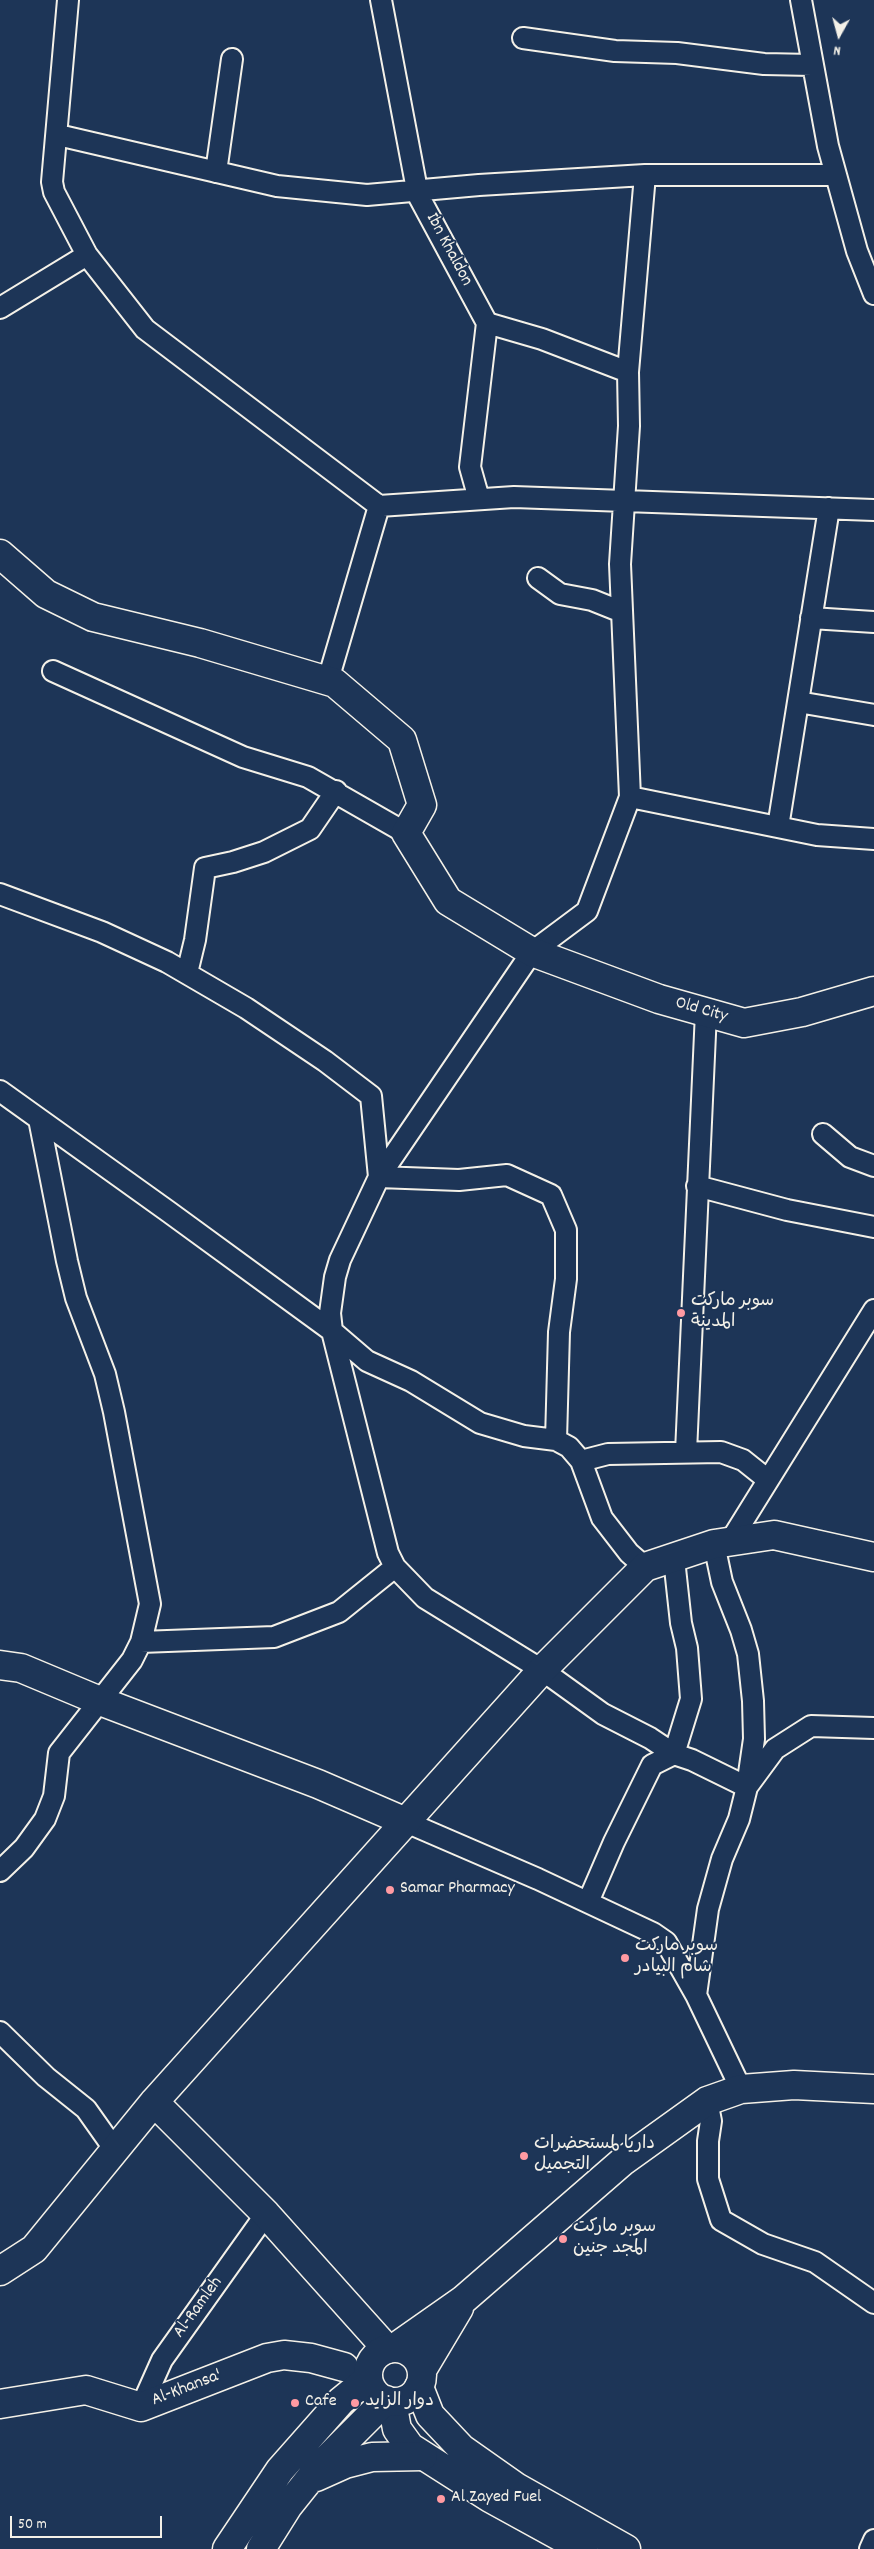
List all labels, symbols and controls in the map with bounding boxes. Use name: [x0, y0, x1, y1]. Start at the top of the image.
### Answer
north arrow: [814, 10, 864, 60]
text: N: [833, 40, 842, 60]
street label: Ibn Khaldon: [420, 210, 476, 290]
street label: Old City: [672, 993, 730, 1029]
place label: سوبر ماركت المدينة: [691, 1292, 774, 1335]
marker: سوبر ماركت المدينة: [675, 1307, 687, 1319]
place label: Samar Pharmacy: [400, 1879, 515, 1901]
marker: Samar Pharmacy: [384, 1884, 396, 1896]
place label: سوبر ماركت شام البيادر: [635, 1937, 718, 1980]
marker: سوبر ماركت شام البيادر: [619, 1952, 631, 1964]
place label: داريا لمستحضرات التجميل: [534, 2135, 655, 2178]
marker: داريا لمستحضرات التجميل: [518, 2150, 530, 2162]
place label: سوبر ماركت المجد جنين: [573, 2218, 656, 2260]
marker: سوبر ماركت المجد جنين: [557, 2233, 569, 2245]
street label: Al-Ramleh: [170, 2273, 228, 2343]
street label: Al-Khansa': [149, 2366, 225, 2412]
place label: Cafe: [305, 2392, 337, 2414]
place label: دوار الزايد: [365, 2392, 434, 2414]
marker: Cafe: [289, 2397, 301, 2409]
marker: دوار الزايد: [349, 2397, 361, 2409]
place label: Al Zayed Fuel: [451, 2488, 541, 2510]
marker: Al Zayed Fuel: [435, 2493, 447, 2505]
scale bar: [12, 2506, 165, 2538]
text: 50 m: [18, 2514, 47, 2536]

